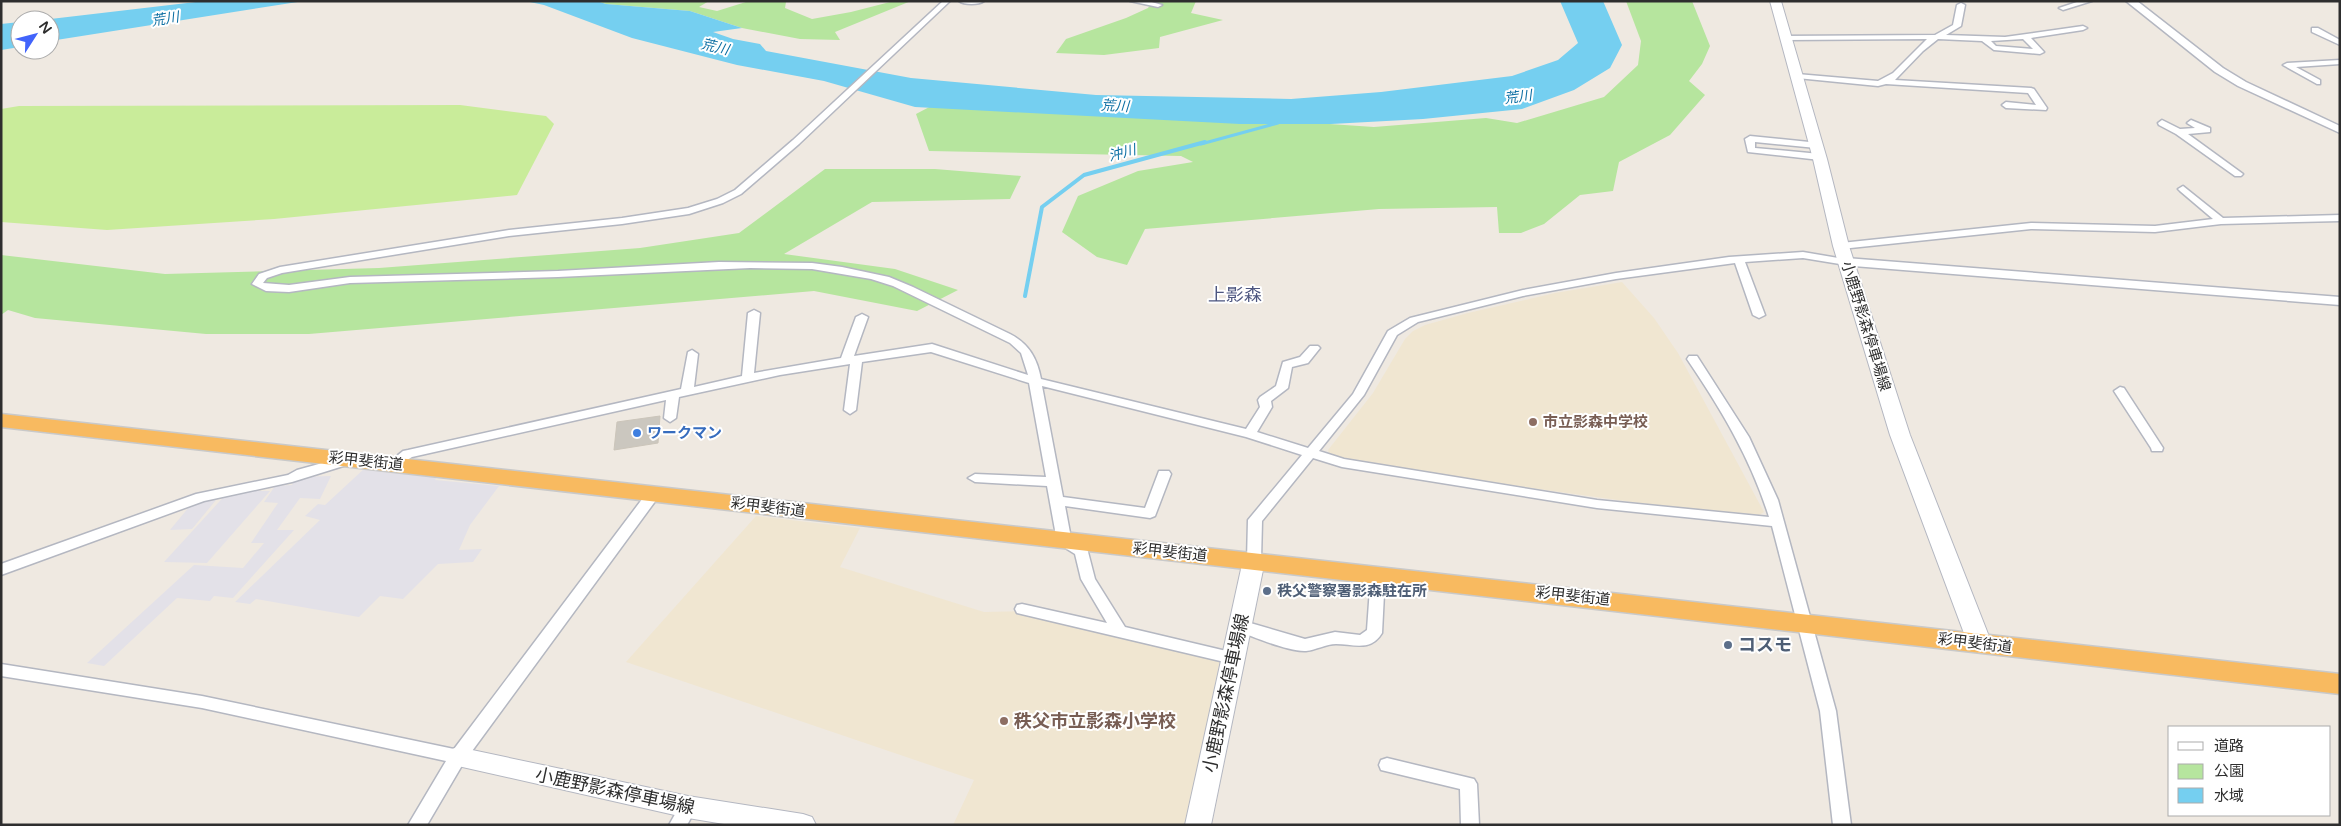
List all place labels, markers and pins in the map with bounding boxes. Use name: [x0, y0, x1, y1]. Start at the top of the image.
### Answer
place label: 市立影森中学校: [1543, 413, 1648, 431]
marker: 市立影森中学校: [1527, 416, 1539, 428]
place label: ワークマン: [647, 424, 722, 442]
marker: ワークマン: [631, 427, 643, 439]
place label: 秩父警察署影森駐在所: [1277, 582, 1427, 600]
marker: 秩父警察署影森駐在所: [1261, 585, 1273, 597]
place label: コスモ: [1738, 634, 1792, 656]
marker: コスモ: [1722, 639, 1734, 651]
place label: 秩父市立影森小学校: [1014, 710, 1176, 732]
marker: 秩父市立影森小学校: [998, 715, 1010, 727]

